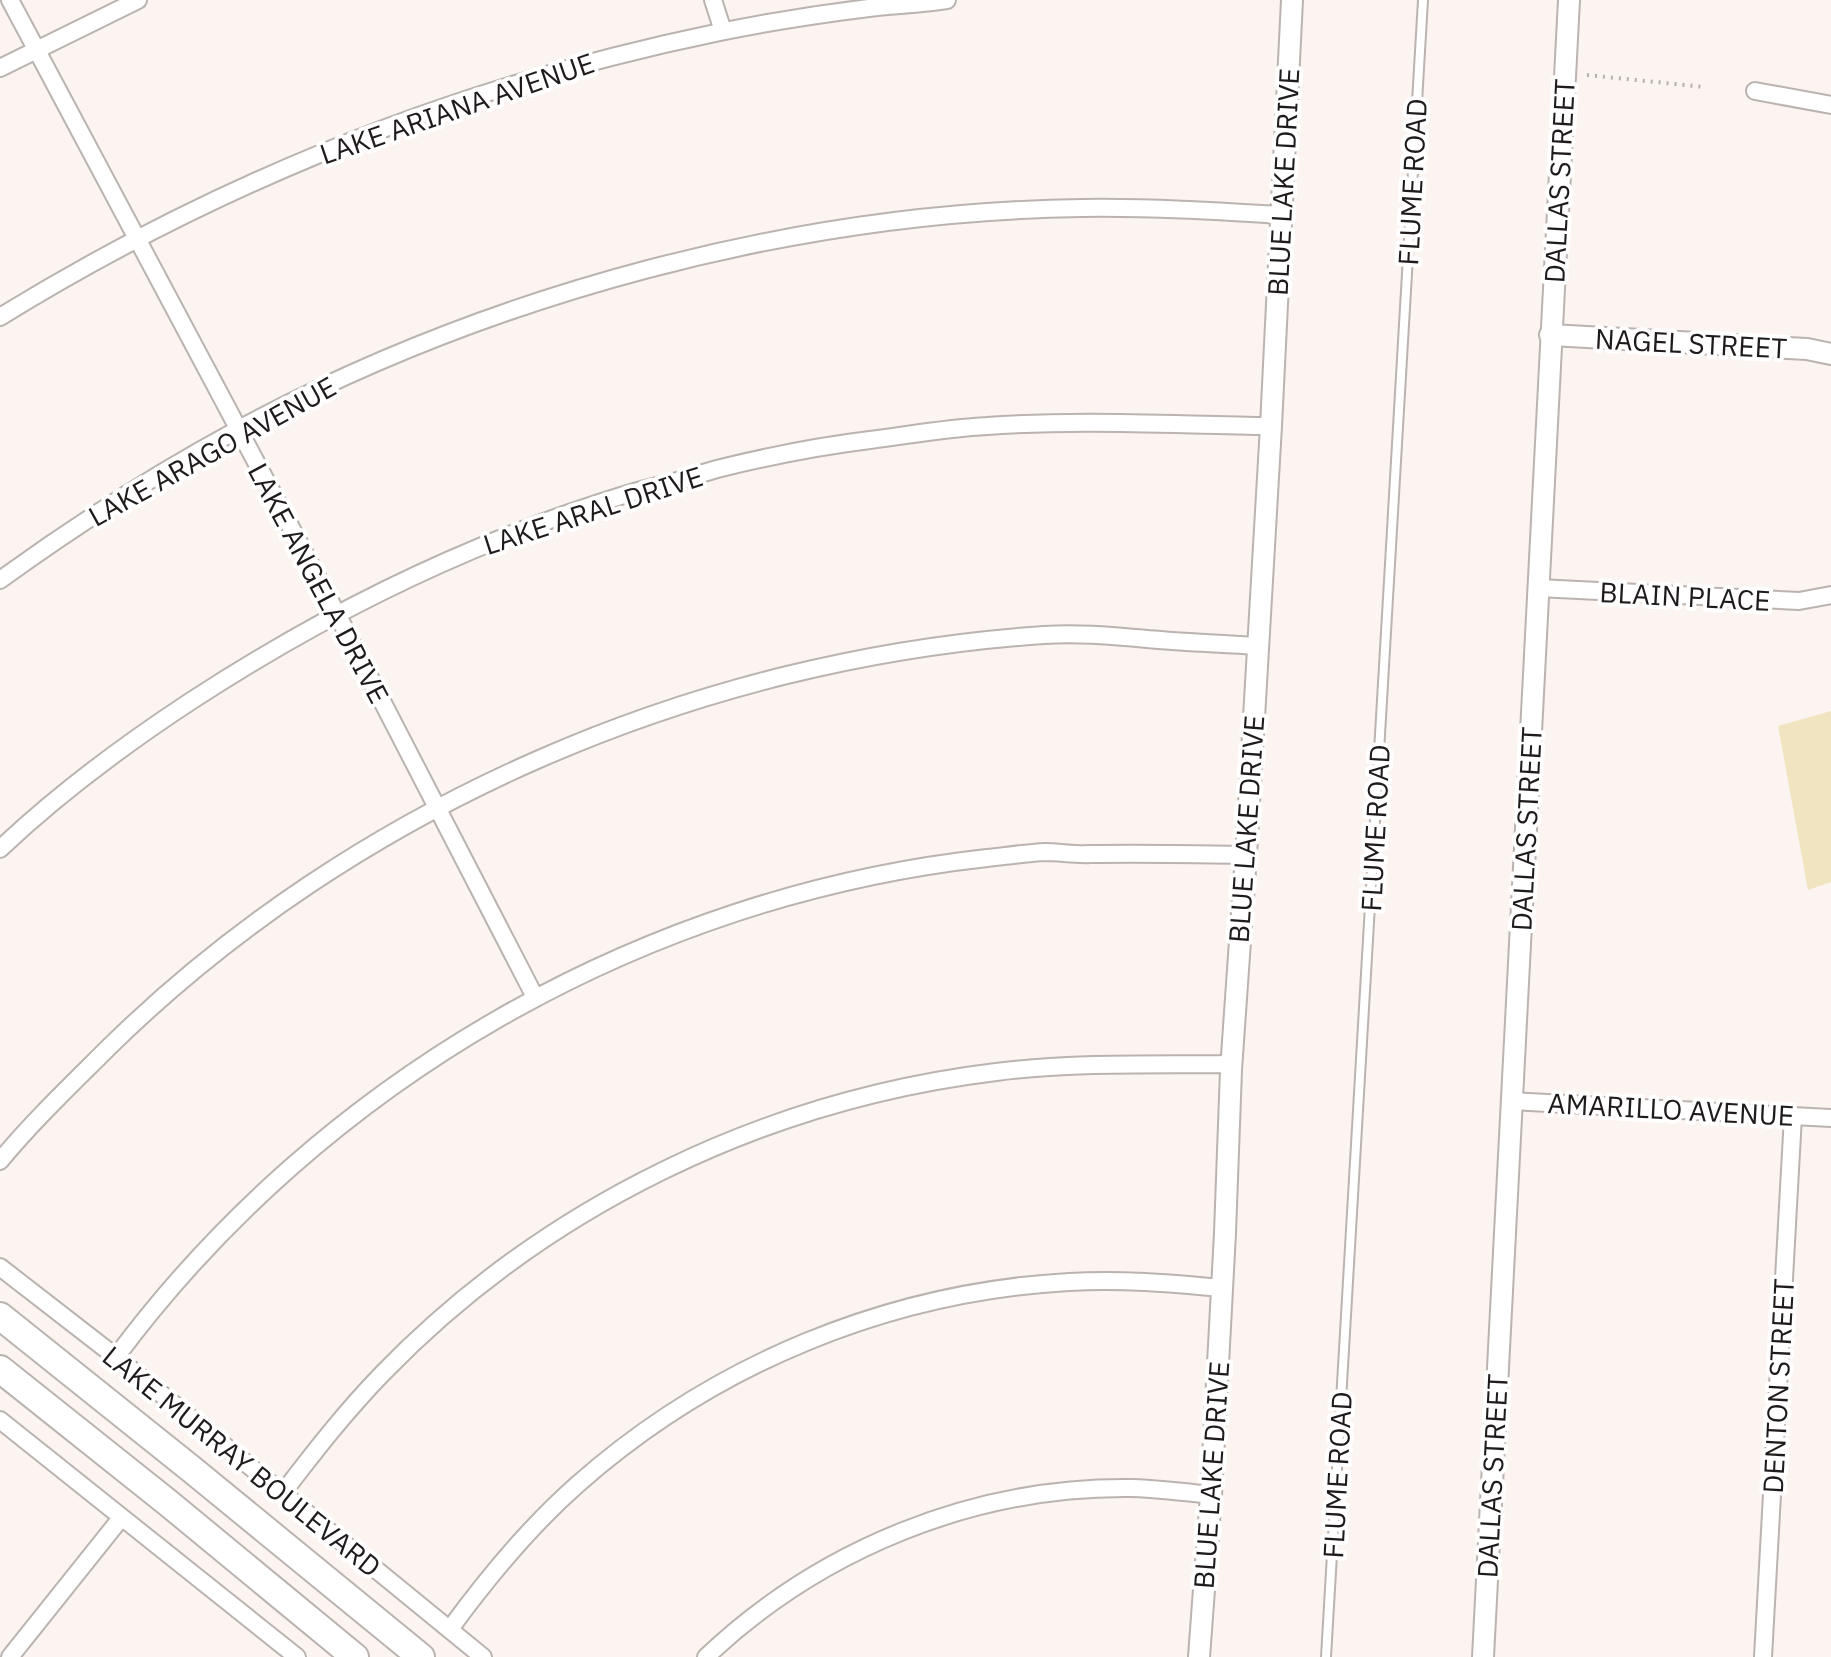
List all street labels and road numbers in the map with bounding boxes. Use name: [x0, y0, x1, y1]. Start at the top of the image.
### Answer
street label: LAKE ARIANA AVENUE: [315, 44, 599, 172]
street label: BLUE LAKE DRIVE: [1259, 67, 1307, 297]
street label: DALLAS STREET: [1535, 78, 1583, 284]
street label: FLUME ROAD: [1389, 97, 1435, 267]
street label: NAGEL STREET: [1594, 319, 1788, 367]
street label: LAKE ARAGO AVENUE: [82, 367, 342, 535]
street label: LAKE ANGELA DRIVE: [240, 456, 398, 710]
street label: LAKE ARAL DRIVE: [478, 457, 708, 563]
street label: BLAIN PLACE: [1599, 573, 1771, 619]
street label: BLUE LAKE DRIVE: [1220, 714, 1272, 944]
street label: DALLAS STREET: [1502, 726, 1550, 932]
street label: FLUME ROAD: [1352, 743, 1398, 913]
street label: AMARILLO AVENUE: [1547, 1084, 1795, 1134]
street label: DENTON STREET: [1754, 1278, 1802, 1494]
street label: LAKE MURRAY BOULEVARD: [95, 1337, 389, 1585]
street label: BLUE LAKE DRIVE: [1185, 1360, 1237, 1590]
street label: DALLAS STREET: [1468, 1373, 1516, 1579]
street label: FLUME ROAD: [1314, 1390, 1360, 1560]

